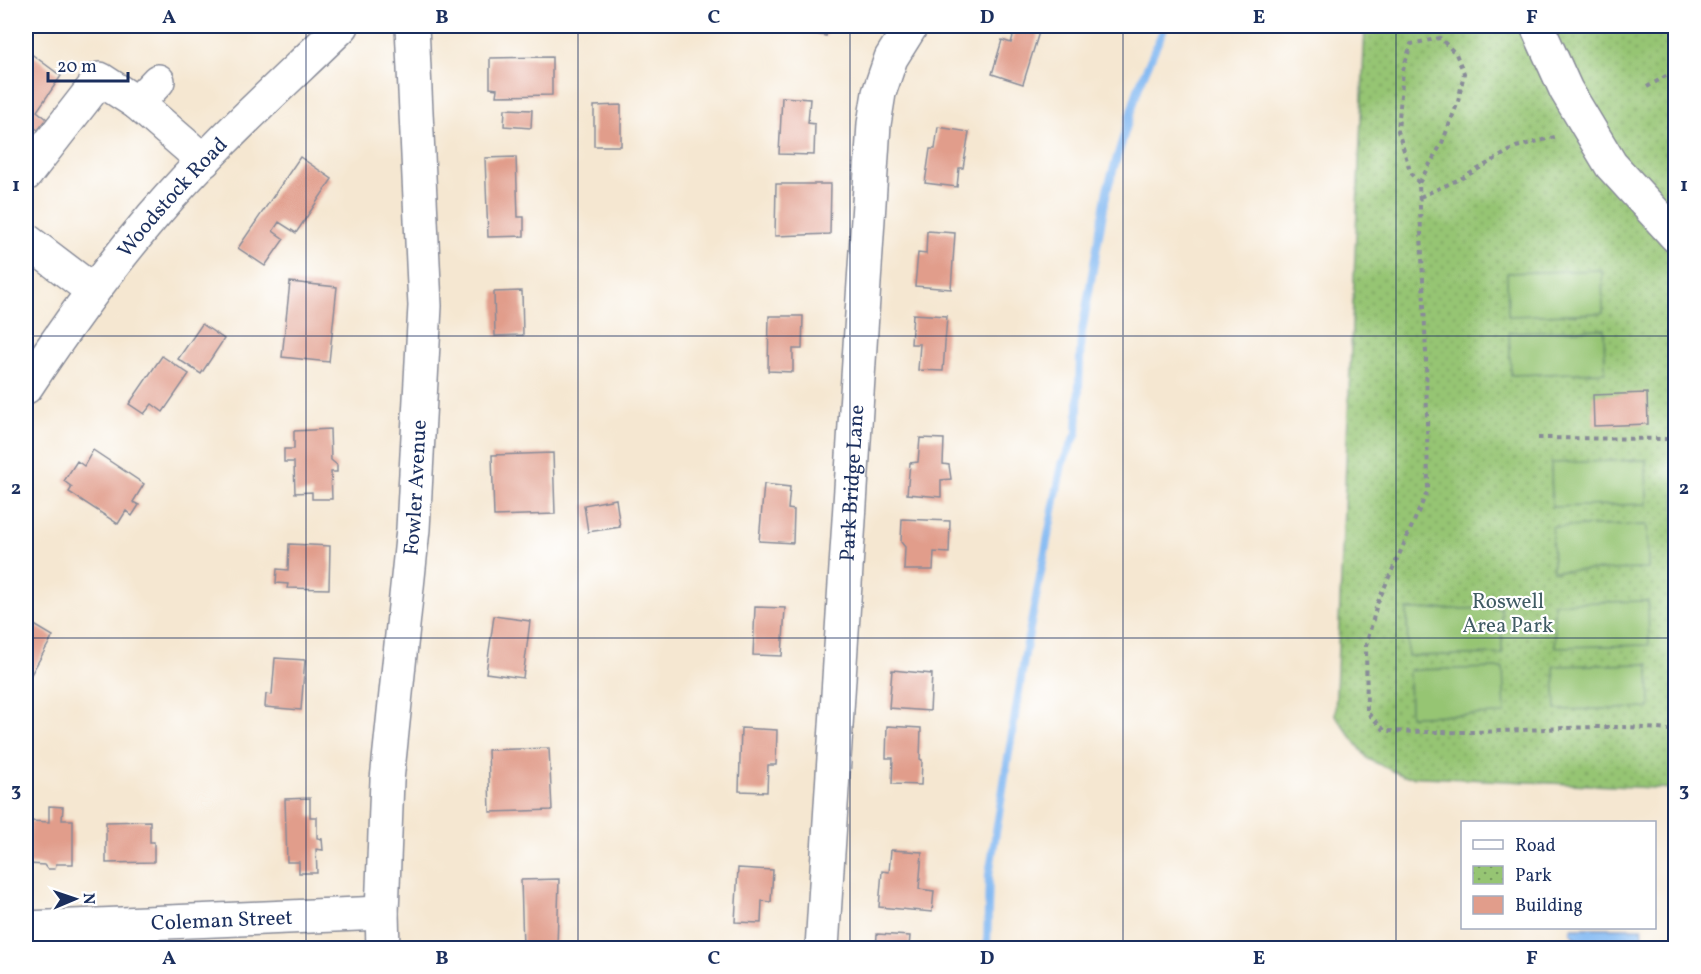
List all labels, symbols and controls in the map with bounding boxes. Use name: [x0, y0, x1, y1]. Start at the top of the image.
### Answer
text: A: [162, 4, 176, 32]
text: B: [435, 4, 449, 32]
text: C: [708, 4, 721, 32]
text: D: [980, 4, 994, 32]
text: E: [1253, 4, 1265, 32]
text: F: [1526, 4, 1538, 32]
scale bar: [48, 45, 128, 83]
text: 20 m: [57, 55, 97, 80]
street label: Woodstock Road: [111, 131, 235, 264]
text: 1: [12, 172, 20, 200]
text: 1: [1680, 172, 1688, 200]
street label: Park Bridge Lane: [833, 404, 872, 562]
street label: Fowler Avenue: [397, 419, 435, 557]
text: 2: [11, 475, 21, 503]
text: 2: [1679, 475, 1689, 503]
park label: Roswell Area Park: [1462, 588, 1554, 641]
text: 3: [11, 777, 21, 805]
text: 3: [1679, 777, 1689, 805]
legend: [1461, 821, 1656, 929]
text: Road: [1515, 834, 1556, 859]
text: Park: [1515, 864, 1552, 889]
north arrow: [45, 869, 105, 929]
text: N: [77, 892, 99, 905]
text: Building: [1515, 894, 1583, 919]
street label: Coleman Street: [150, 904, 293, 939]
text: A: [162, 945, 176, 973]
text: B: [435, 945, 449, 973]
text: C: [708, 945, 721, 973]
text: D: [980, 945, 994, 973]
text: E: [1253, 945, 1265, 973]
text: F: [1526, 945, 1538, 973]

